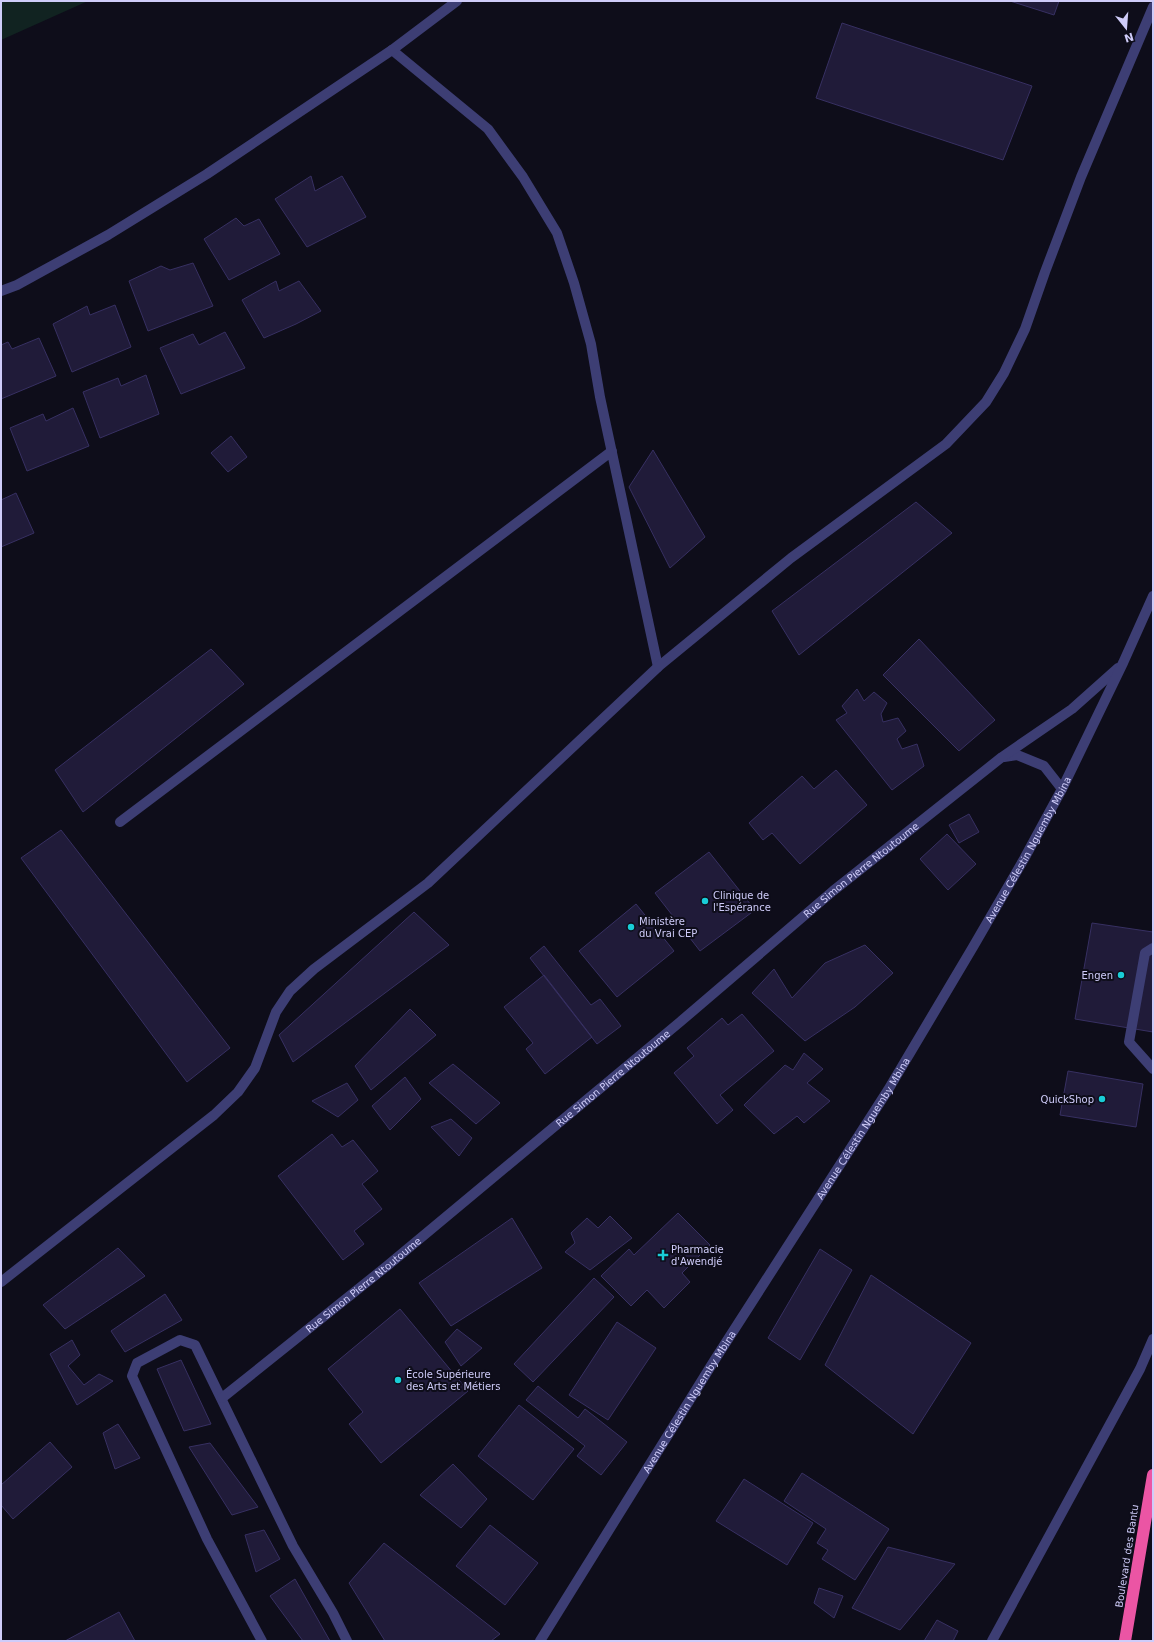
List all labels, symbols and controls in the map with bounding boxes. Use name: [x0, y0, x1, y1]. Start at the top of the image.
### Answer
north arrow: [1106, 8, 1146, 48]
text: N: [1122, 30, 1135, 45]
street label: Avenue Célestin Nguemby Mbina: [983, 775, 1073, 925]
street label: Rue Simon Pierre Ntoutoume: [801, 820, 921, 920]
place label: Clinique de l'Espérance: [713, 890, 771, 913]
marker: Clinique de l'Espérance: [700, 896, 710, 906]
place label: Ministère du Vrai CEP: [639, 916, 697, 939]
marker: Ministère du Vrai CEP: [626, 922, 636, 932]
place label: Engen: [1082, 970, 1113, 981]
marker: Engen: [1116, 970, 1126, 980]
street label: Rue Simon Pierre Ntoutoume: [554, 1027, 672, 1129]
street label: Avenue Célestin Nguemby Mbina: [814, 1055, 912, 1201]
place label: QuickShop: [1041, 1094, 1094, 1105]
marker: QuickShop: [1097, 1094, 1107, 1104]
street label: Rue Simon Pierre Ntoutoume: [303, 1235, 423, 1334]
place label: Pharmacie d'Awendjé: [671, 1244, 724, 1267]
marker: Pharmacie d'Awendjé: [658, 1250, 668, 1260]
street label: Avenue Célestin Nguemby Mbina: [640, 1328, 738, 1475]
place label: École Supérieure des Arts et Métiers: [406, 1368, 500, 1392]
marker: École Supérieure des Arts et Métiers: [393, 1375, 403, 1385]
street label: Boulevard des Bantu: [1113, 1504, 1141, 1608]

